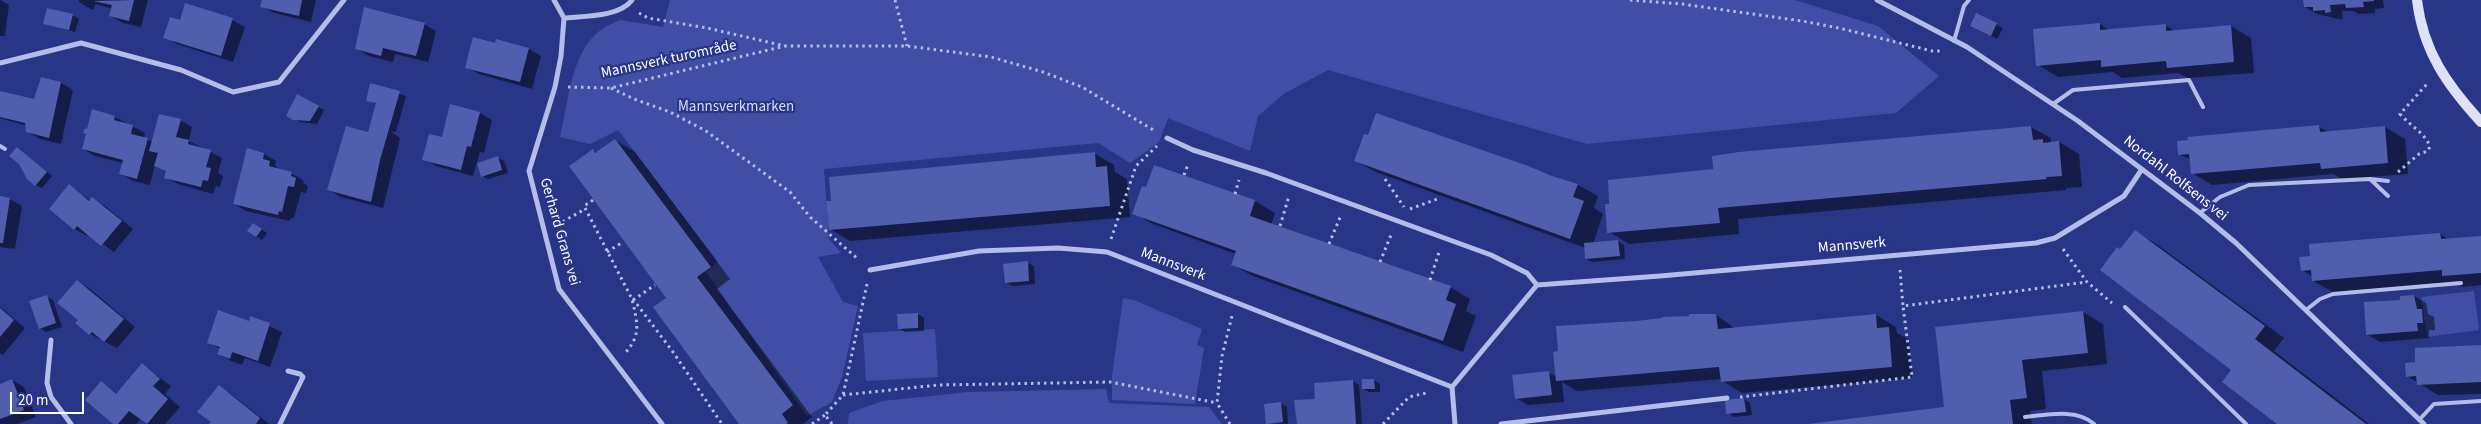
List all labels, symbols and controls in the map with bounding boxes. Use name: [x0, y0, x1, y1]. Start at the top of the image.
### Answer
street label: Mannsverk turområde: [600, 37, 738, 83]
park label: Mannsverkmarken: [678, 99, 794, 117]
street label: Nordahl Rolfsens vei: [2119, 133, 2231, 225]
street label: Gerhard Grans vei: [535, 176, 583, 288]
street label: Mannsverk: [1817, 234, 1887, 258]
street label: Mannsverk: [1138, 244, 1208, 286]
scale bar: [12, 382, 86, 414]
text: 20 m: [18, 390, 48, 411]

